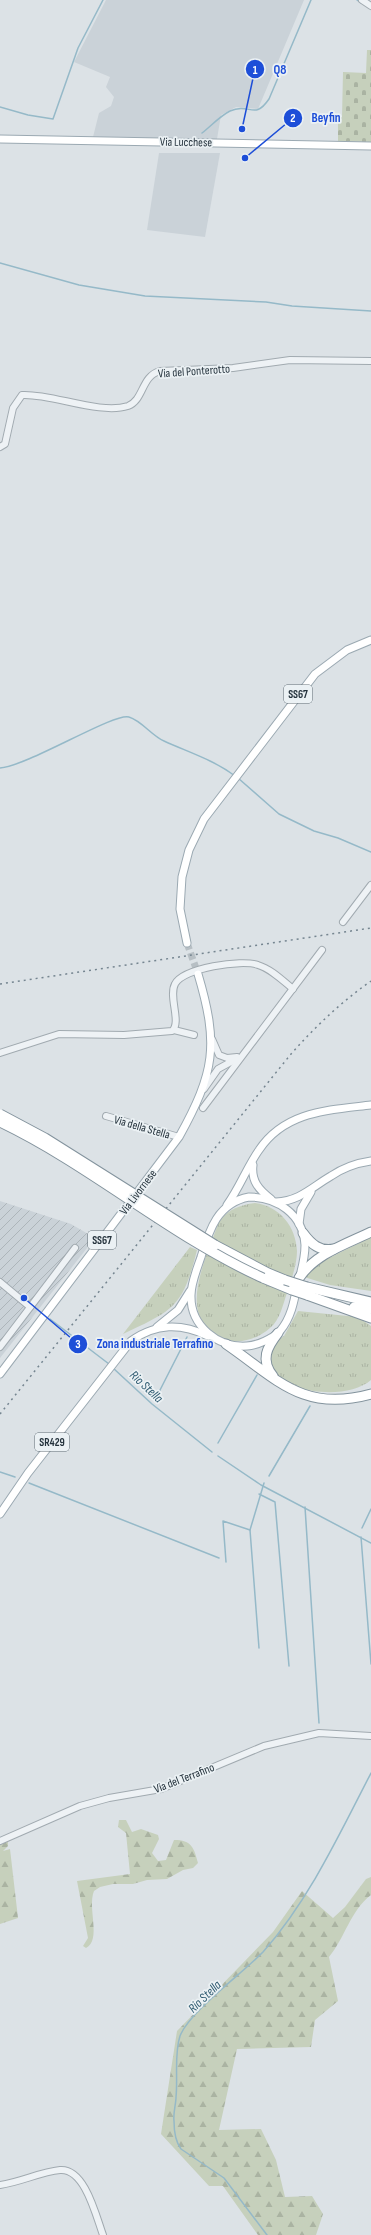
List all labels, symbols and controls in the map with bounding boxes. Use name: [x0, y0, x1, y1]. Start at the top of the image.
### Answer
callout: Q8: [245, 57, 294, 82]
text: Q8: [274, 62, 286, 78]
text: 1: [253, 63, 258, 78]
callout: Beyfin: [283, 105, 349, 130]
text: Beyfin: [311, 110, 341, 126]
text: 2: [290, 111, 296, 126]
street label: Via Lucchese: [160, 135, 212, 150]
street label: Via del Ponterotto: [157, 361, 231, 381]
road number: SS67: [284, 685, 312, 703]
street label: Via della Stella: [112, 1112, 172, 1143]
street label: Via Livornese: [116, 1167, 160, 1218]
road number: SS67: [88, 1231, 116, 1249]
callout: Zona industriale Terrafino: [68, 1331, 221, 1356]
text: Zona industriale Terrafino: [97, 1336, 214, 1352]
text: 3: [75, 1337, 81, 1352]
water label: Rio Stella: [126, 1367, 167, 1407]
road number: SR429: [35, 1433, 69, 1451]
street label: Via del Terrafino: [152, 1760, 217, 1797]
water label: Rio Stella: [185, 1977, 225, 2016]

